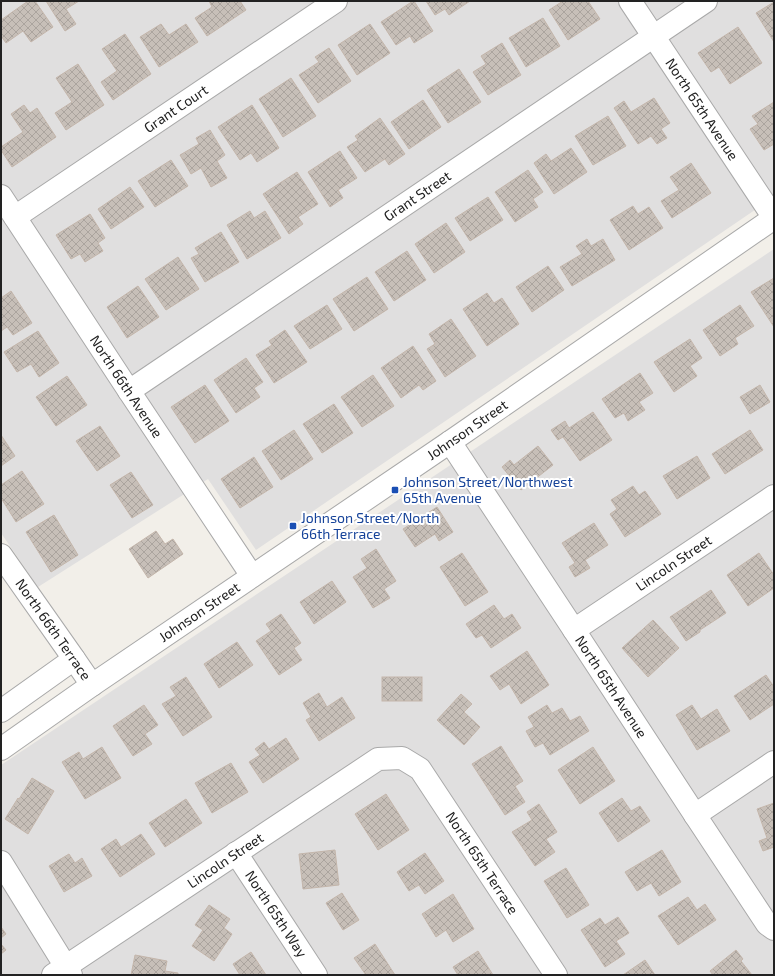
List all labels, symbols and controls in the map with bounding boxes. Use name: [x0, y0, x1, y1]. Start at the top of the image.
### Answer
street label: North 65th Avenue: [662, 55, 742, 163]
street label: Grant Court: [140, 81, 211, 136]
street label: Grant Street: [380, 167, 454, 225]
street label: North 66th Avenue: [87, 332, 167, 441]
street label: Johnson Street: [423, 396, 511, 463]
place label: Johnson Street/Northwest 65th Avenue: [403, 473, 573, 506]
marker: Johnson Street/Northwest 65th Avenue: [390, 485, 400, 495]
place label: Johnson Street/North 66th Terrace: [301, 509, 439, 542]
marker: Johnson Street/North 66th Terrace: [288, 521, 298, 531]
street label: Lincoln Street: [632, 531, 715, 594]
street label: North 66th Terrace: [12, 575, 95, 683]
street label: Johnson Street: [155, 578, 243, 645]
street label: North 65th Avenue: [572, 632, 651, 741]
street label: North 65th Terrace: [443, 808, 522, 917]
street label: Lincoln Street: [184, 829, 266, 891]
street label: North 65th Way: [242, 867, 311, 961]

